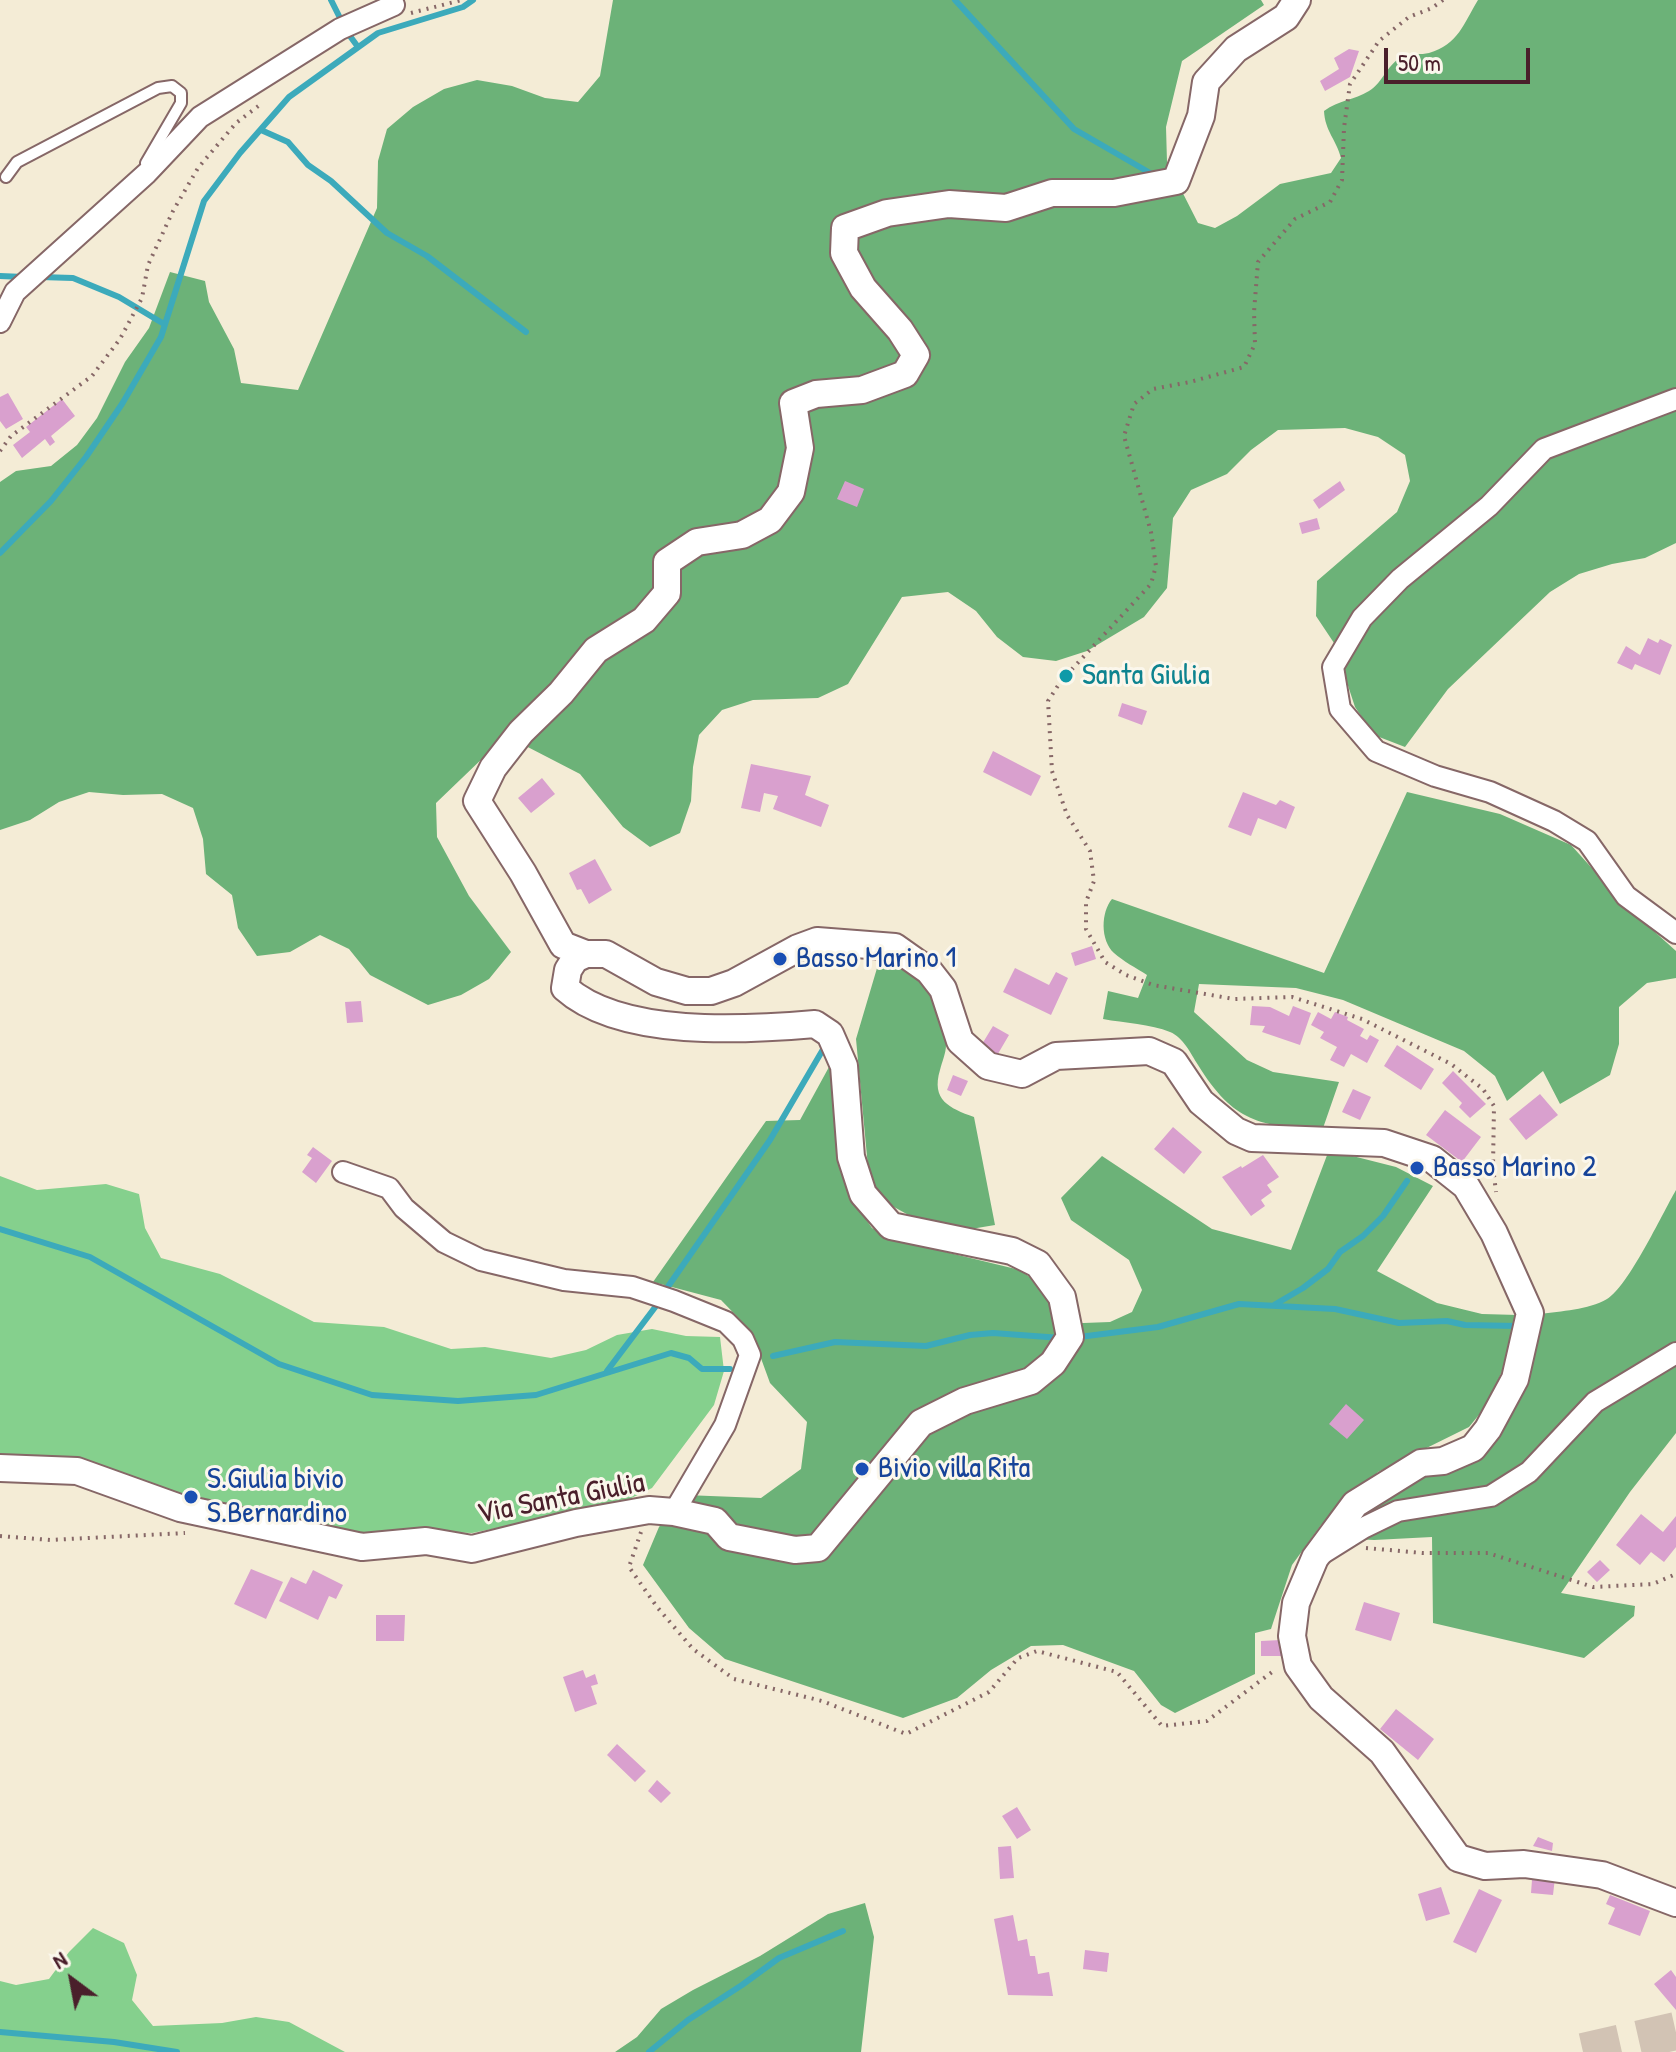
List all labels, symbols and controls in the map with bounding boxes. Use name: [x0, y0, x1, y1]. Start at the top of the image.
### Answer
scale bar: [1388, 32, 1534, 82]
text: 50 m: [1398, 46, 1441, 78]
place label: Santa Giulia: [1082, 658, 1210, 694]
marker: Santa Giulia: [1057, 667, 1075, 685]
place label: Basso Marino 1: [796, 941, 956, 977]
marker: Basso Marino 1: [771, 950, 789, 968]
place label: Basso Marino 2: [1433, 1150, 1597, 1186]
marker: Basso Marino 2: [1408, 1159, 1426, 1177]
place label: Bivio villa Rita: [878, 1451, 1030, 1487]
marker: Bivio villa Rita: [853, 1460, 871, 1478]
place label: S.Giulia bivio S.Bernardino: [207, 1462, 347, 1532]
street label: Via Santa Giulia: [474, 1465, 648, 1533]
marker: S.Giulia bivio S.Bernardino: [182, 1488, 200, 1506]
north arrow: [32, 1940, 112, 2020]
text: N: [46, 1944, 72, 1975]

